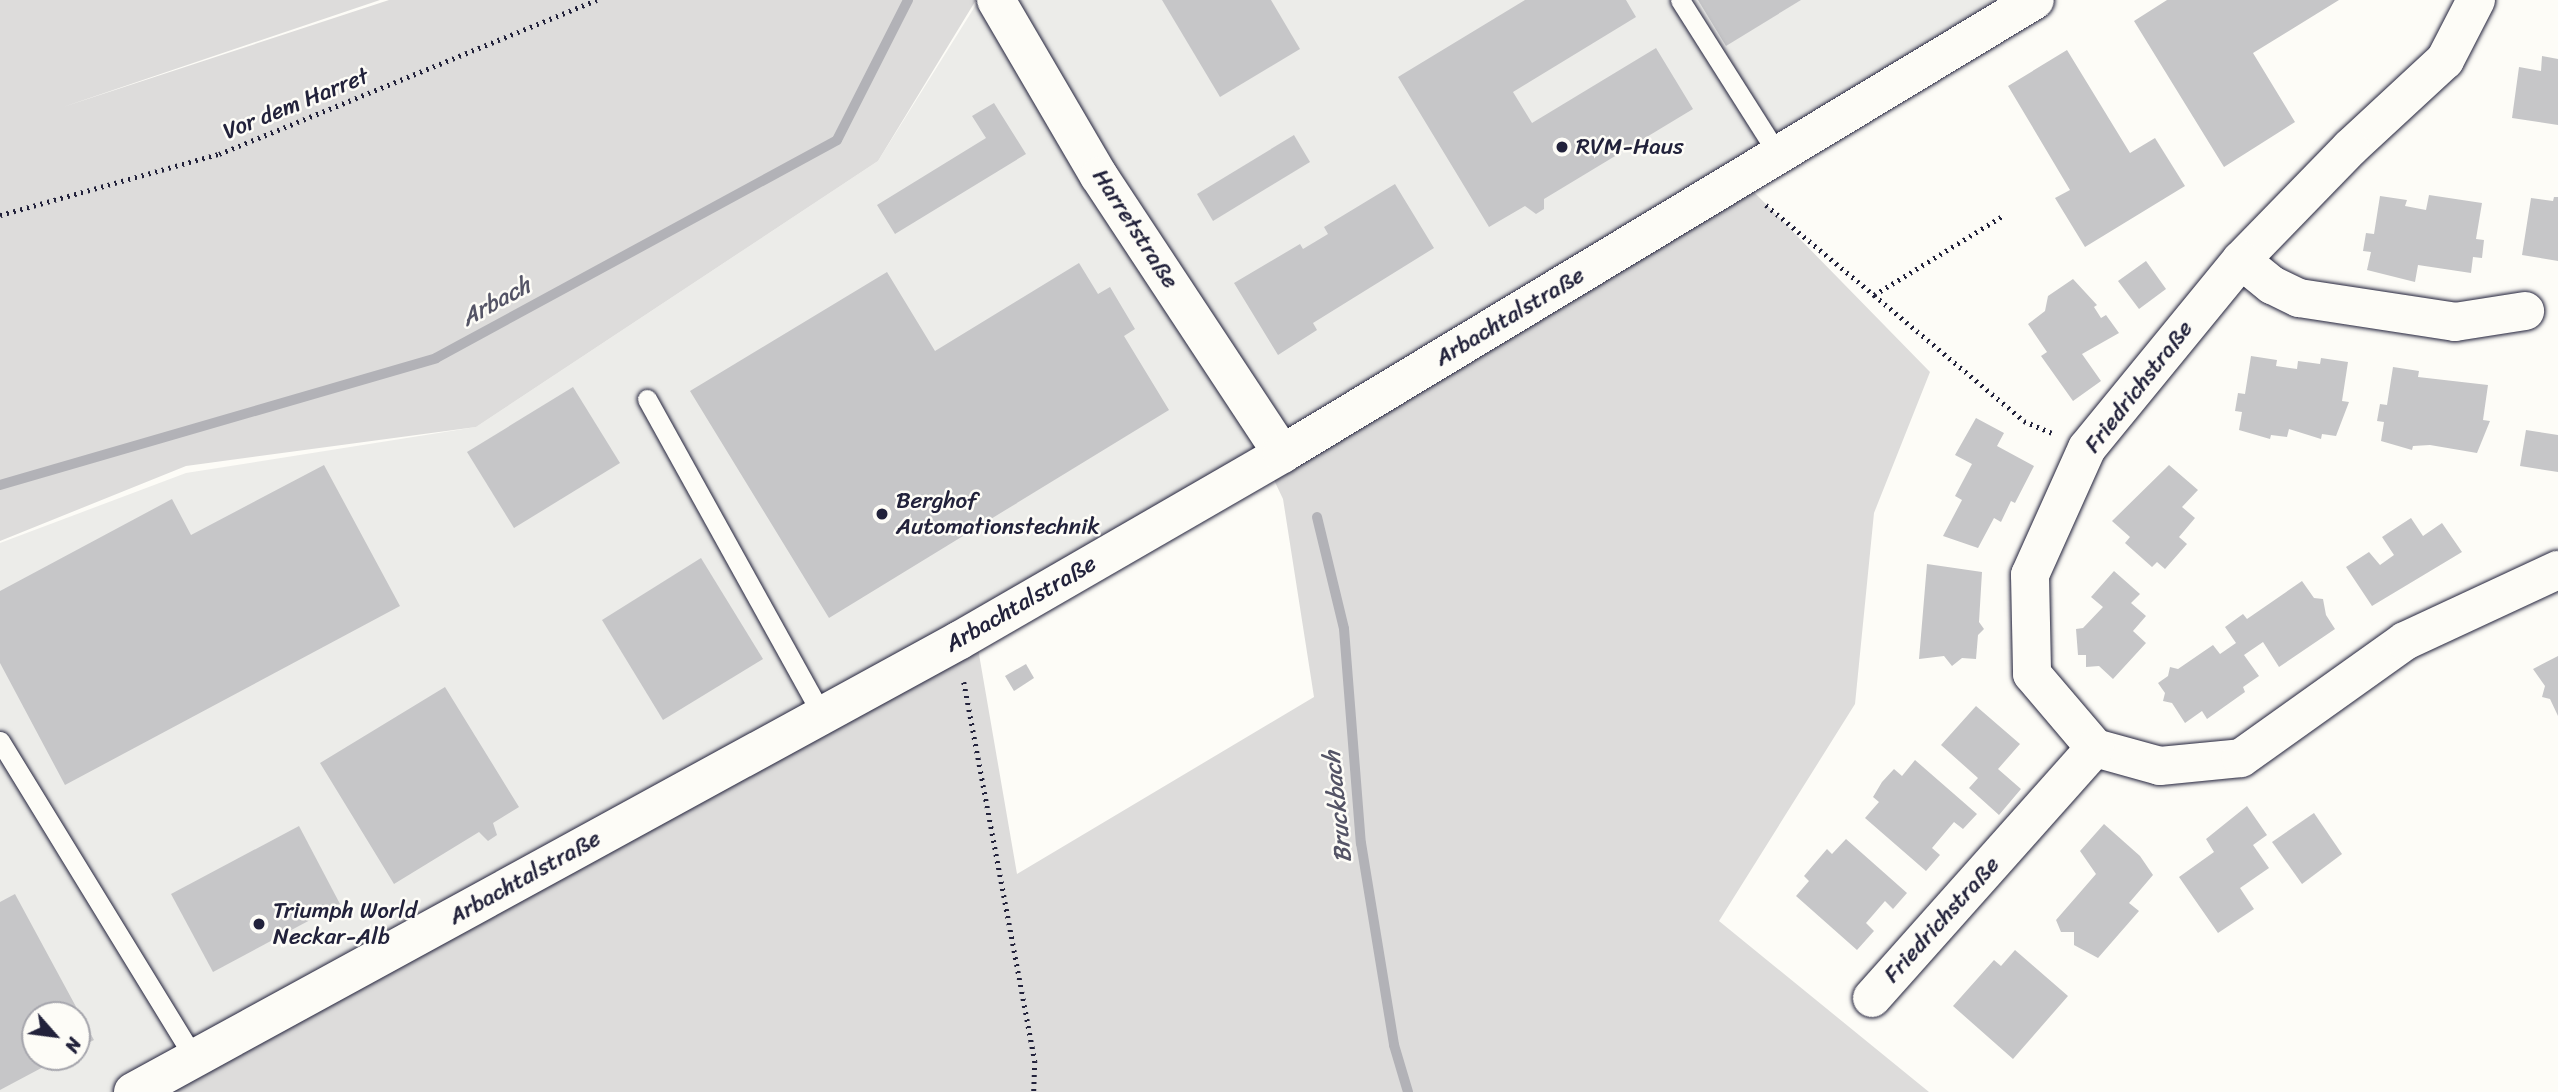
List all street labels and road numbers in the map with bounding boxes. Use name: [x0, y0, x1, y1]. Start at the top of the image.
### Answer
street label: Vor dem Harret: [219, 62, 373, 146]
street label: Harretstraße: [1086, 164, 1184, 294]
street label: Arbachtalstraße: [1430, 262, 1590, 372]
street label: Friedrichstraße: [2079, 316, 2199, 458]
street label: Arbachtalstraße: [941, 550, 1101, 658]
street label: Arbachtalstraße: [444, 825, 606, 931]
street label: Friedrichstraße: [1878, 851, 2006, 989]

